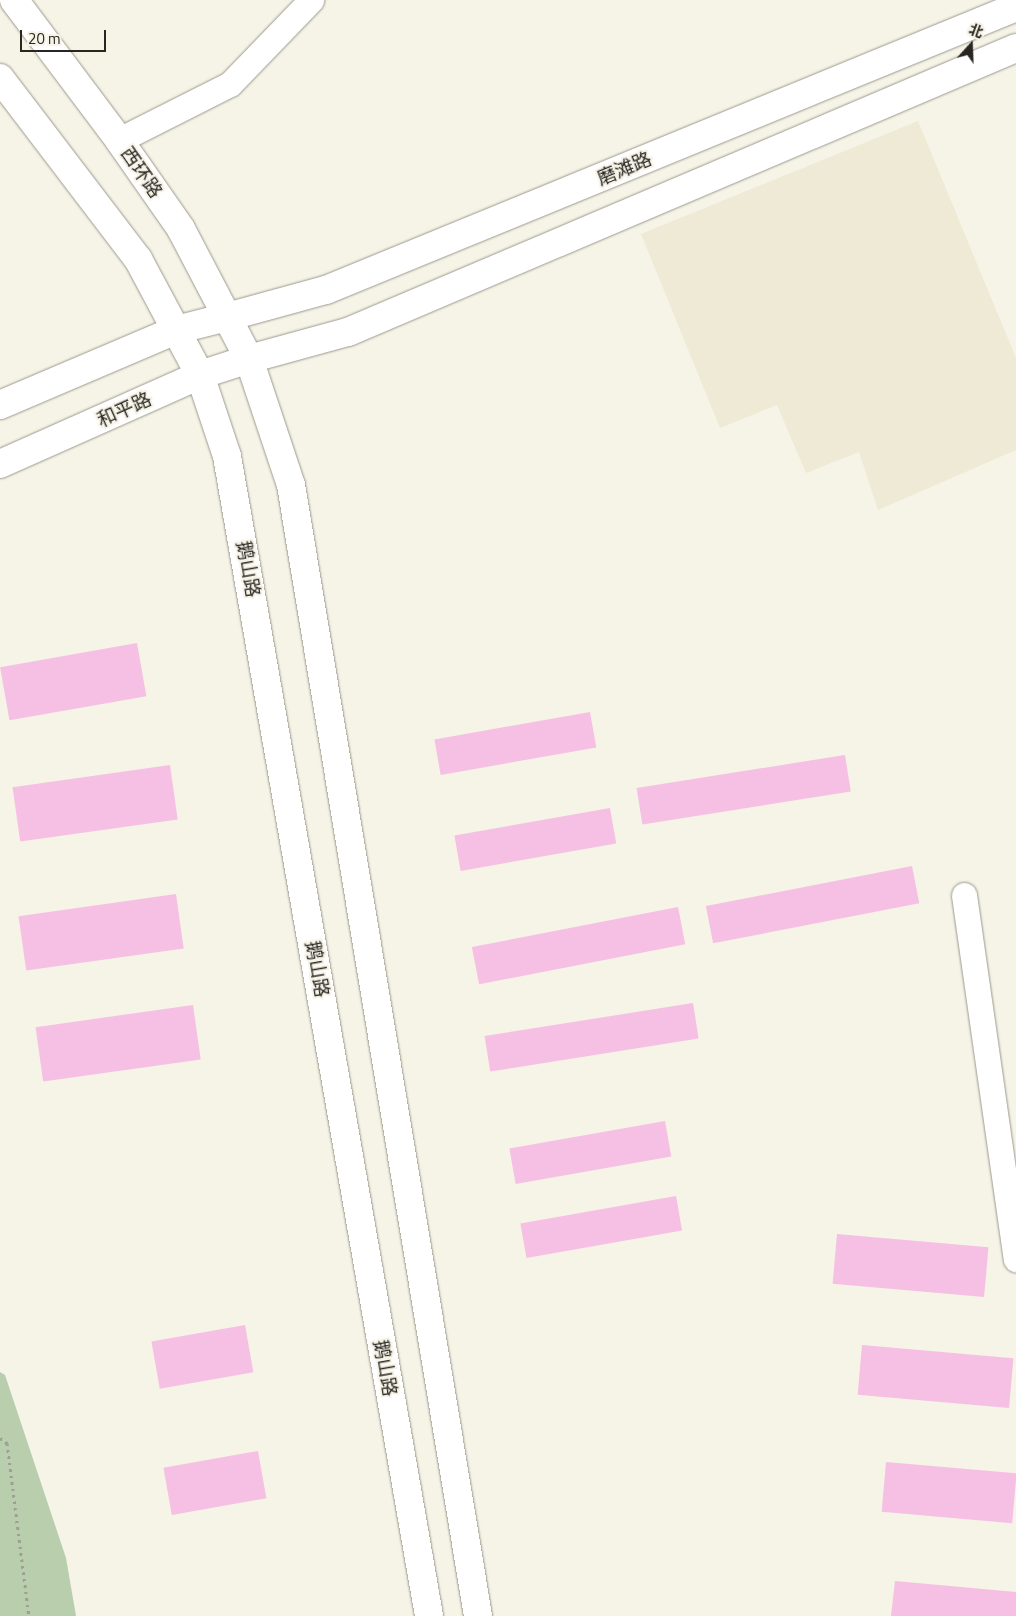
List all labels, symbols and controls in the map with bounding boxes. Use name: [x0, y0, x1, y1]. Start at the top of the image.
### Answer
text: 北: [966, 18, 986, 43]
scale bar: [22, 20, 109, 52]
north arrow: [946, 20, 996, 70]
text: 20 m: [28, 27, 61, 50]
street label: 西环路: [116, 142, 168, 202]
street label: 磨滩路: [593, 147, 655, 189]
street label: 和平路: [93, 387, 155, 431]
street label: 鹅山路: [233, 539, 265, 599]
street label: 鹅山路: [302, 939, 334, 999]
street label: 鹅山路: [370, 1338, 402, 1398]

